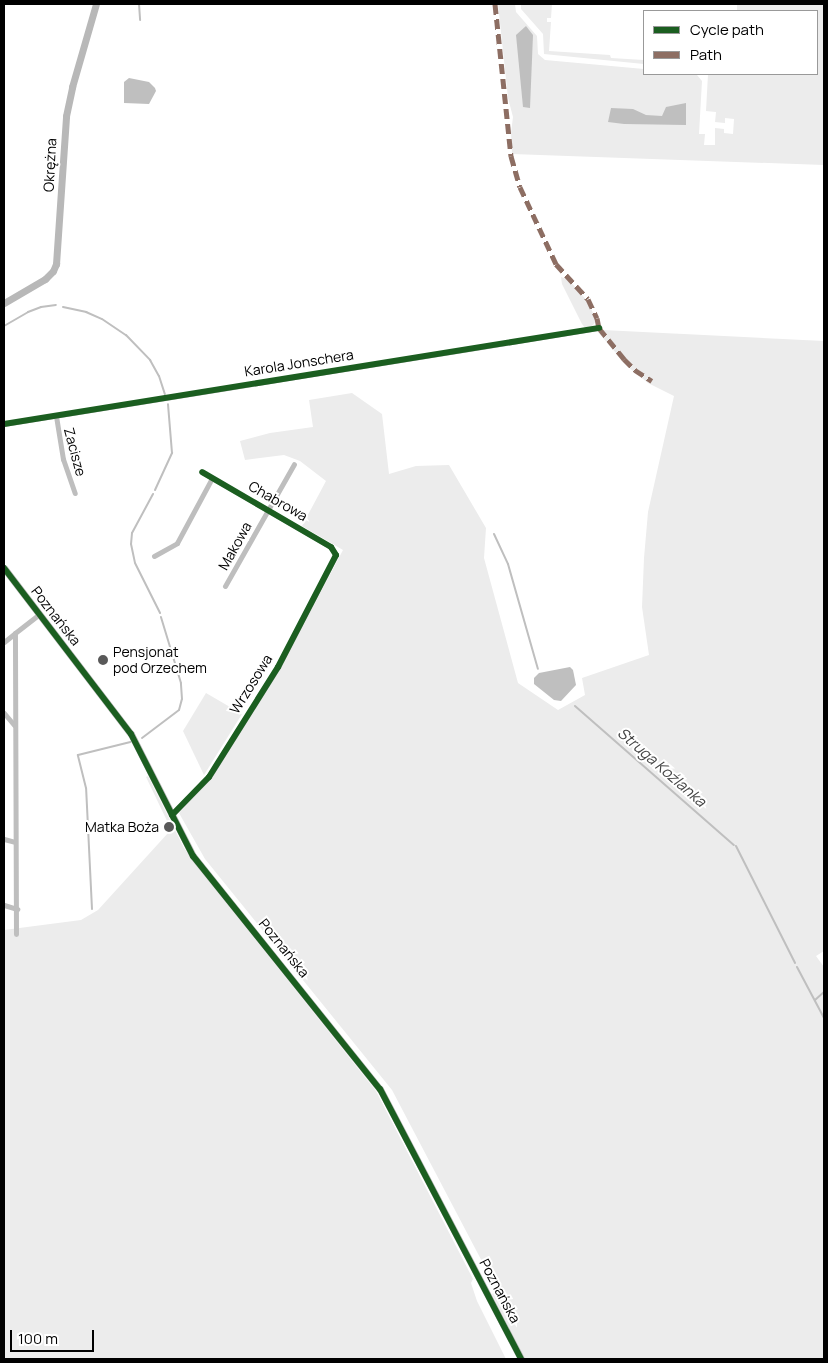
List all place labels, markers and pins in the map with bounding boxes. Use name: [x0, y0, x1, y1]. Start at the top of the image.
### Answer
place label: Pensjonat pod Orzechem: [113, 644, 207, 676]
marker: Pensjonat pod Orzechem: [97, 654, 109, 666]
place label: Matka Boża: [85, 819, 159, 835]
marker: Matka Boża: [163, 821, 175, 833]

